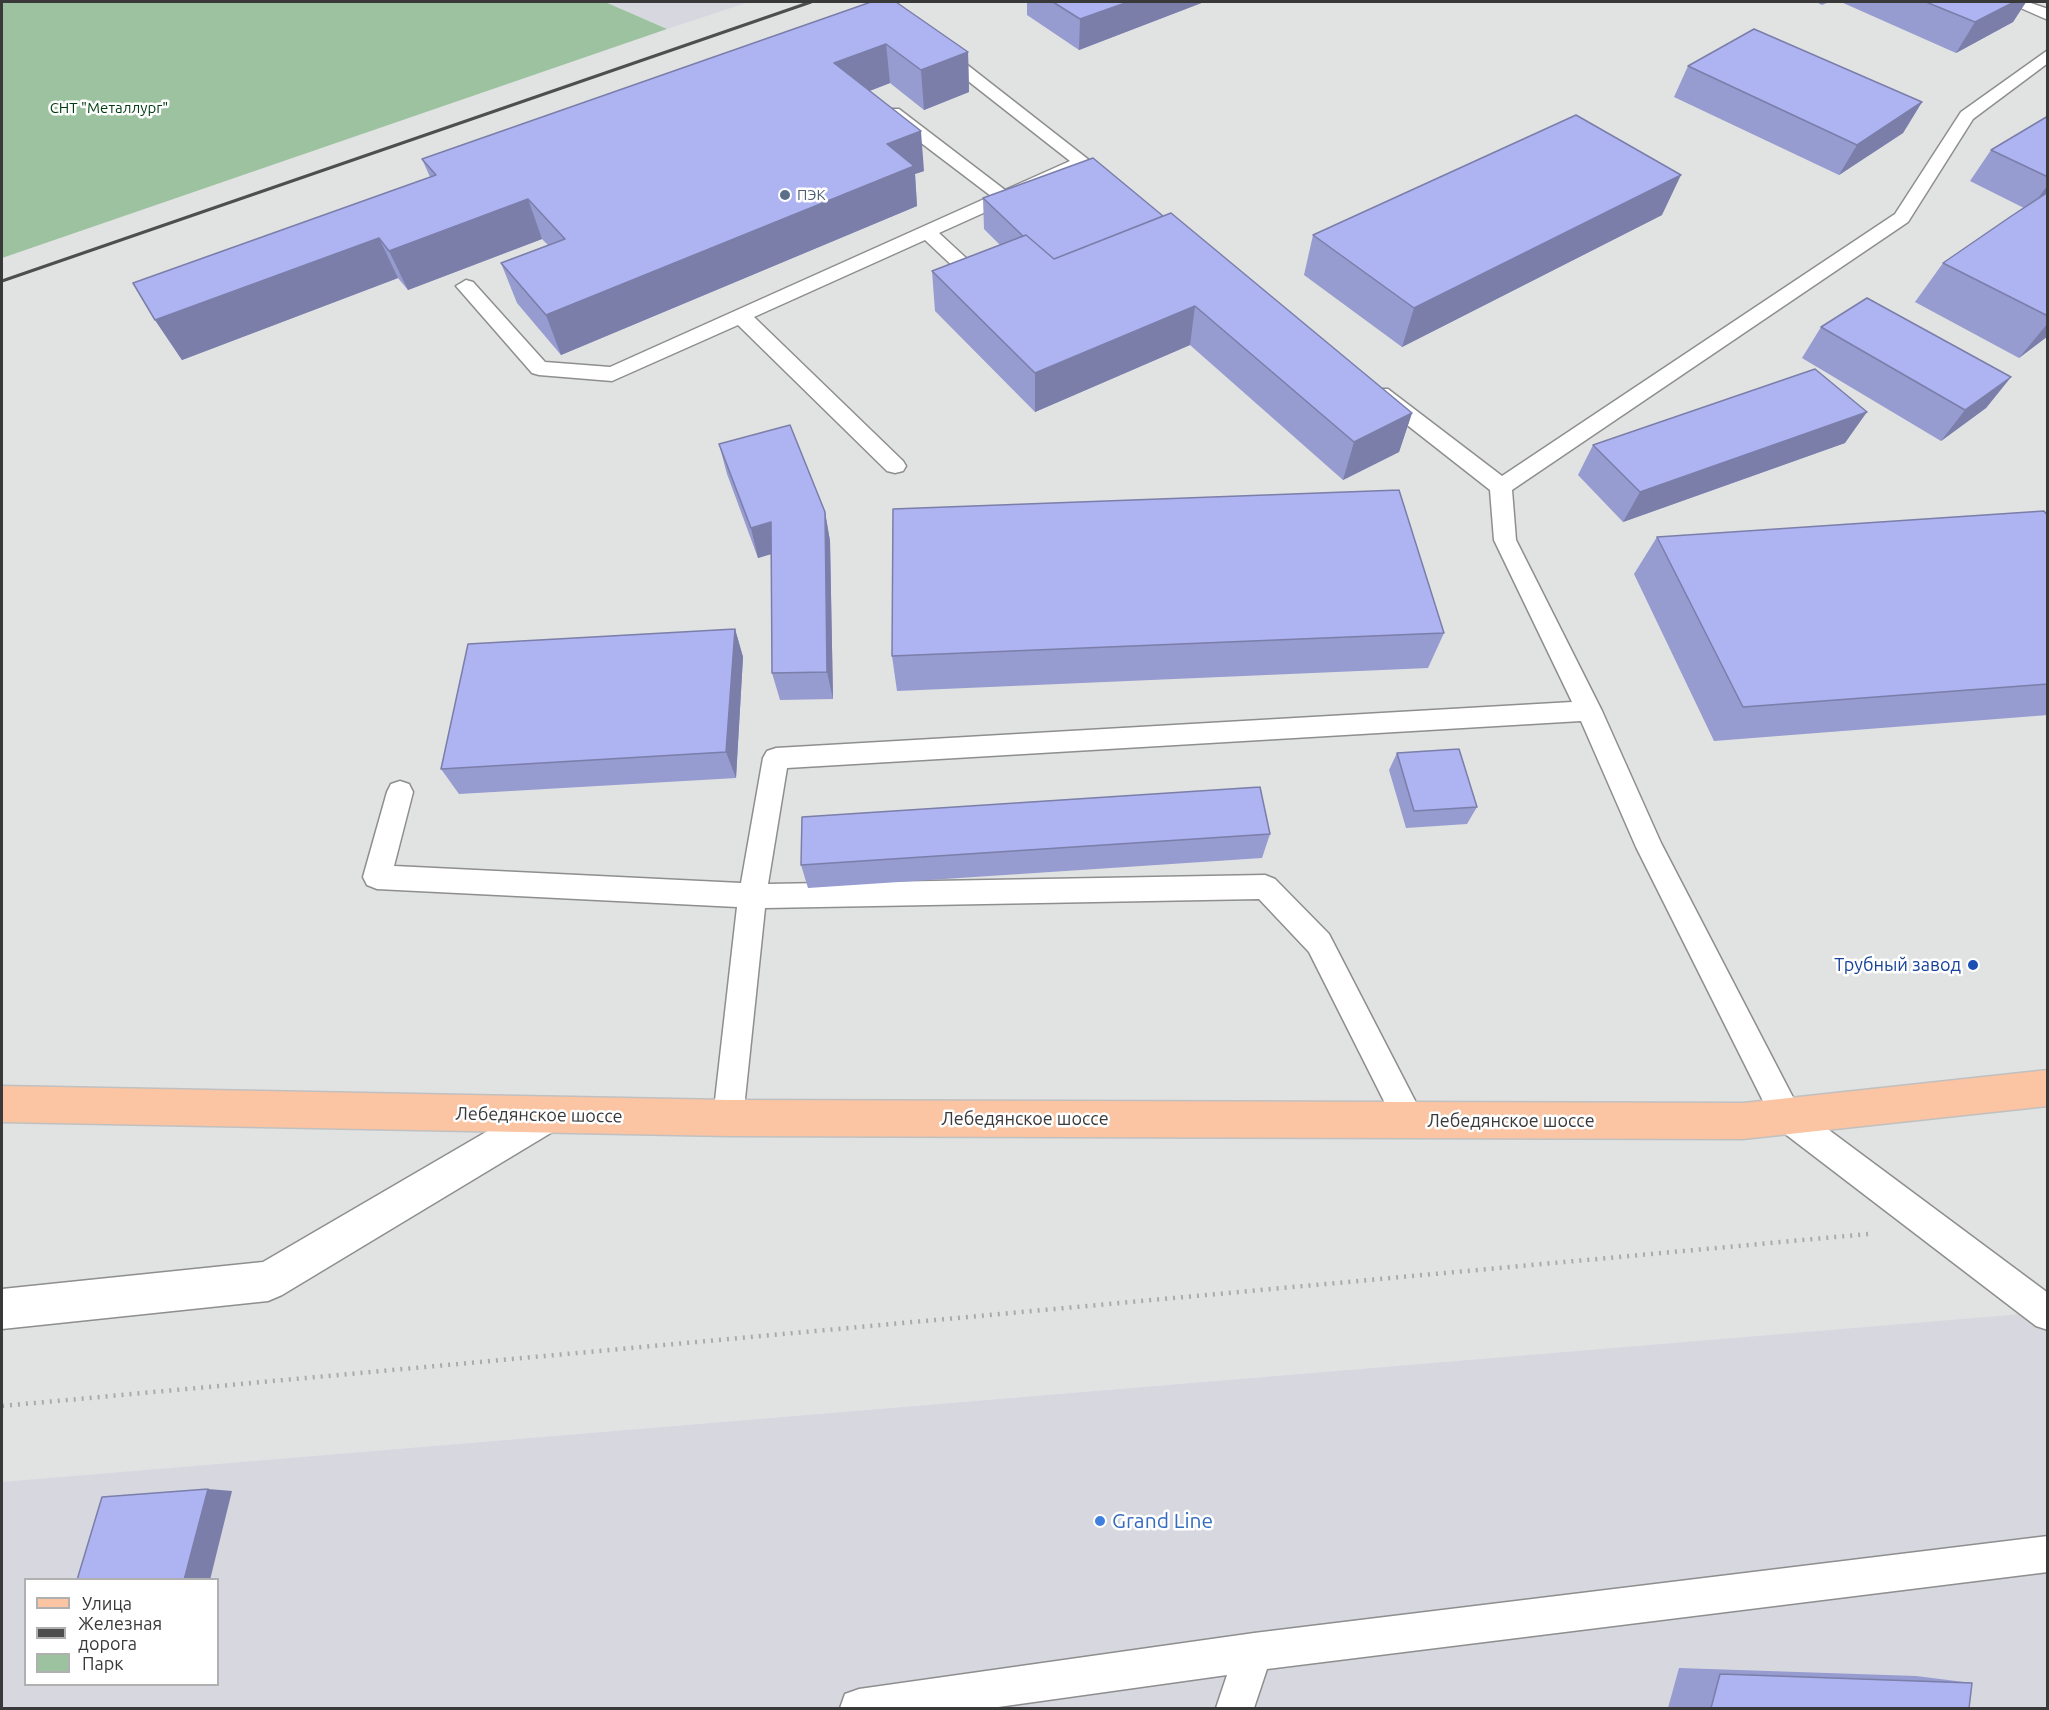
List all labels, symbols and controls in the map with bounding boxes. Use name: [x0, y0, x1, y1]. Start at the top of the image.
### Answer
park label: СНТ "Металлург": [50, 99, 168, 117]
place label: ПЭК: [797, 186, 826, 204]
marker: ПЭК: [778, 188, 792, 202]
place label: Трубный завод: [1834, 954, 1961, 976]
marker: Трубный завод: [1966, 958, 1980, 972]
street label: Лебедянское шоссе: [455, 1103, 623, 1127]
street label: Лебедянское шоссе: [941, 1108, 1109, 1130]
street label: Лебедянское шоссе: [1427, 1110, 1595, 1132]
place label: Grand Line: [1112, 1508, 1213, 1534]
marker: Grand Line: [1093, 1514, 1107, 1528]
legend: [24, 1578, 219, 1686]
text: Улица: [82, 1593, 132, 1613]
text: Железная дорога: [78, 1613, 162, 1653]
text: Парк: [82, 1653, 123, 1673]

